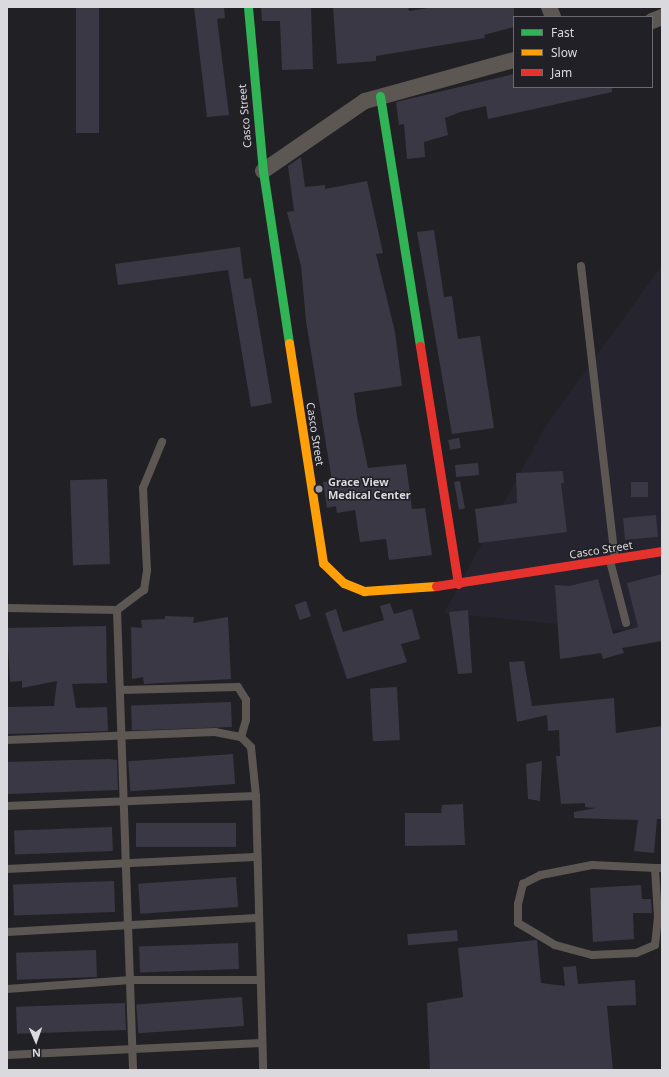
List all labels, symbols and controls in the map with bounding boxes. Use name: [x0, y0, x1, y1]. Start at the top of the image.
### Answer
legend: [513, 16, 653, 88]
text: Fast: [551, 24, 574, 41]
text: Slow: [551, 44, 577, 61]
text: Jam: [551, 64, 572, 81]
street label: Casco Street: [236, 84, 254, 148]
street label: Casco Street: [303, 401, 327, 467]
place label: Grace View Medical Center: [328, 476, 411, 502]
marker: Grace View Medical Center: [313, 483, 325, 495]
street label: Casco Street: [568, 538, 634, 562]
north arrow: [16, 1021, 56, 1061]
text: N: [32, 1046, 41, 1061]

